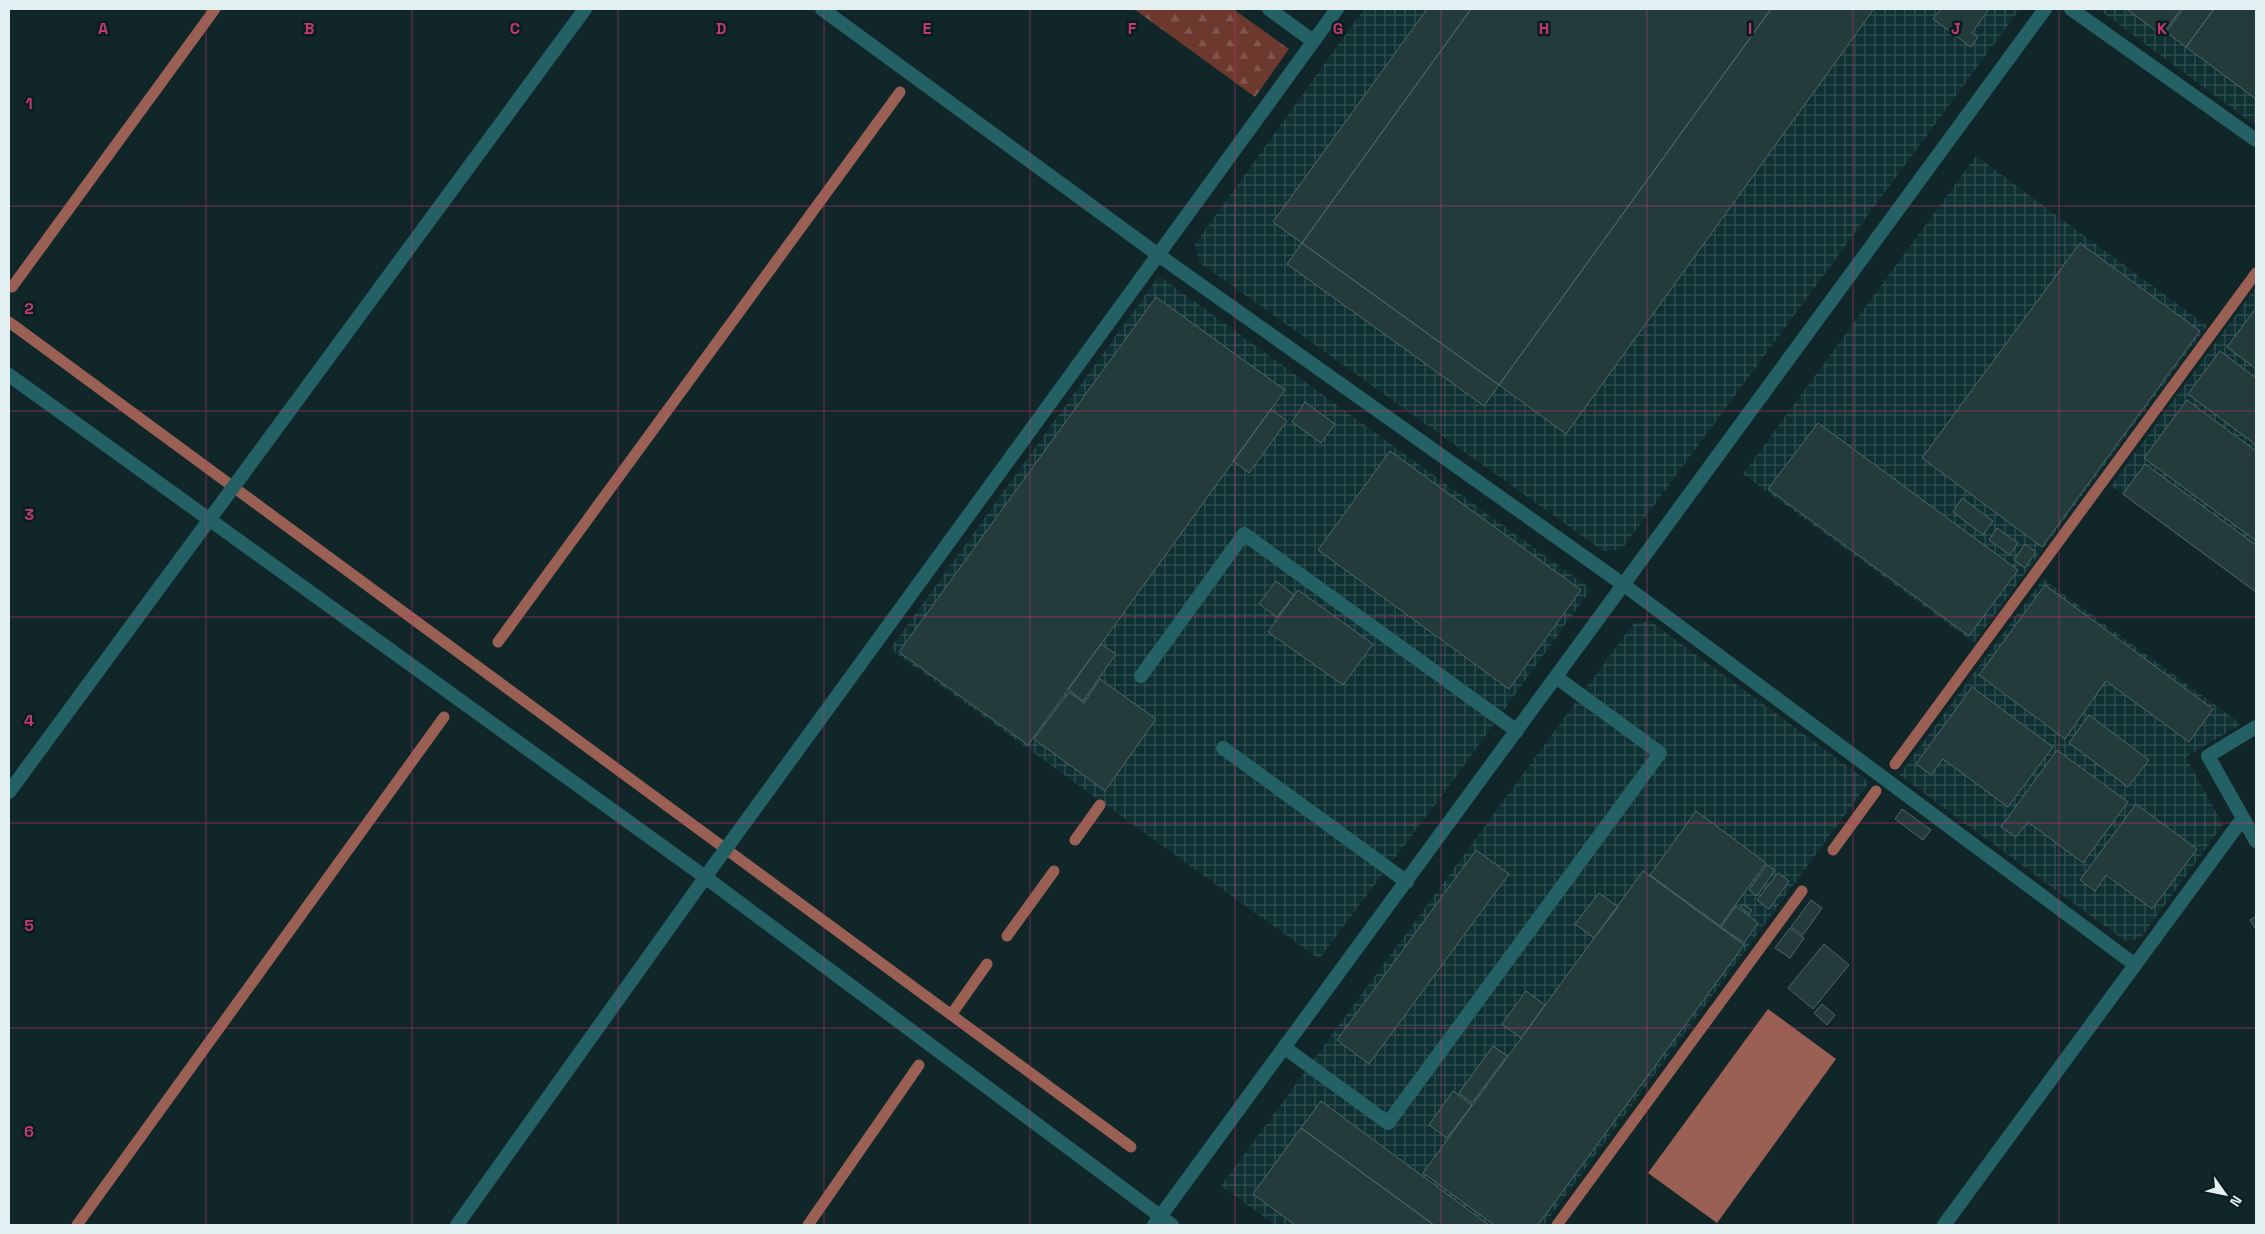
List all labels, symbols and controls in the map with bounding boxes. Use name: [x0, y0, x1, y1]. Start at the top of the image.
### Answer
text: A: [98, 18, 108, 39]
text: B: [304, 18, 314, 39]
text: C: [510, 18, 520, 39]
text: D: [716, 18, 726, 39]
text: E: [923, 18, 932, 39]
text: F: [1128, 18, 1137, 39]
text: G: [1333, 18, 1343, 39]
text: H: [1539, 18, 1549, 39]
text: I: [1748, 18, 1752, 39]
text: J: [1951, 18, 1961, 39]
text: K: [2157, 18, 2167, 39]
text: 1: [25, 93, 33, 114]
text: 2: [24, 298, 34, 319]
text: 3: [24, 504, 34, 525]
text: 4: [24, 710, 34, 731]
text: 5: [24, 915, 34, 936]
text: 6: [24, 1121, 34, 1142]
north arrow: [2200, 1169, 2250, 1219]
text: N: [2226, 1192, 2246, 1210]

